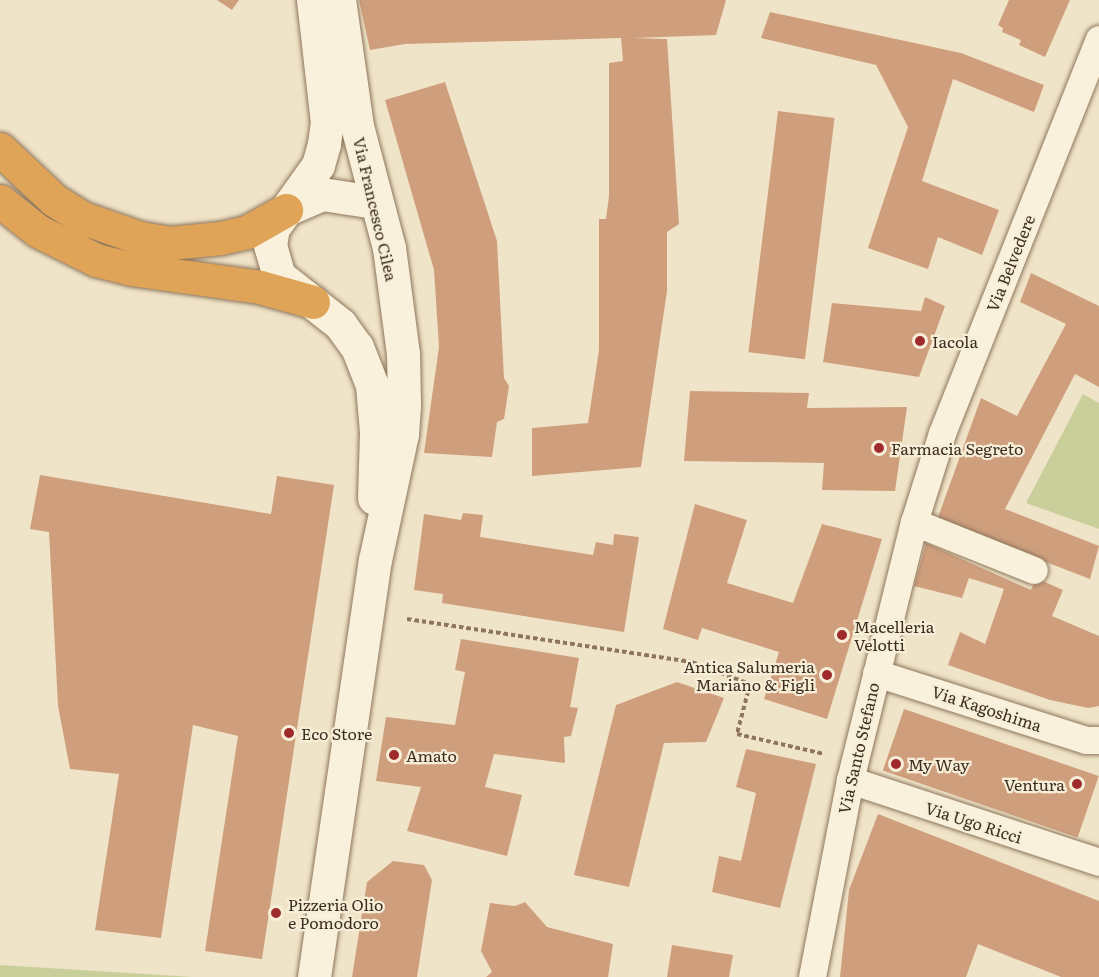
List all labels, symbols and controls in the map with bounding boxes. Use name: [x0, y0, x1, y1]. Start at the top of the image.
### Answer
street label: Via Francesco Cilea: [350, 135, 402, 283]
street label: Via Belvedere: [982, 212, 1038, 314]
place label: Iacola: [932, 331, 978, 351]
marker: Iacola: [913, 334, 927, 348]
place label: Farmacia Segreto: [891, 438, 1023, 458]
marker: Farmacia Segreto: [872, 441, 886, 455]
place label: Macelleria Velotti: [854, 616, 934, 654]
marker: Macelleria Velotti: [835, 628, 849, 642]
place label: Antica Salumeria Mariano & Figli: [683, 656, 815, 694]
marker: Antica Salumeria Mariano & Figli: [820, 668, 834, 682]
street label: Via Santo Stefano: [834, 680, 882, 816]
street label: Via Kagoshima: [930, 681, 1044, 735]
place label: Eco Store: [301, 723, 372, 743]
marker: Eco Store: [282, 726, 296, 740]
place label: Amato: [406, 745, 457, 765]
marker: Amato: [387, 748, 401, 762]
place label: My Way: [908, 754, 969, 774]
marker: My Way: [889, 757, 903, 771]
place label: Ventura: [1004, 774, 1065, 794]
marker: Ventura: [1070, 777, 1084, 791]
street label: Via Ugo Ricci: [923, 797, 1025, 847]
place label: Pizzeria Olio e Pomodoro: [288, 894, 383, 932]
marker: Pizzeria Olio e Pomodoro: [269, 906, 283, 920]

